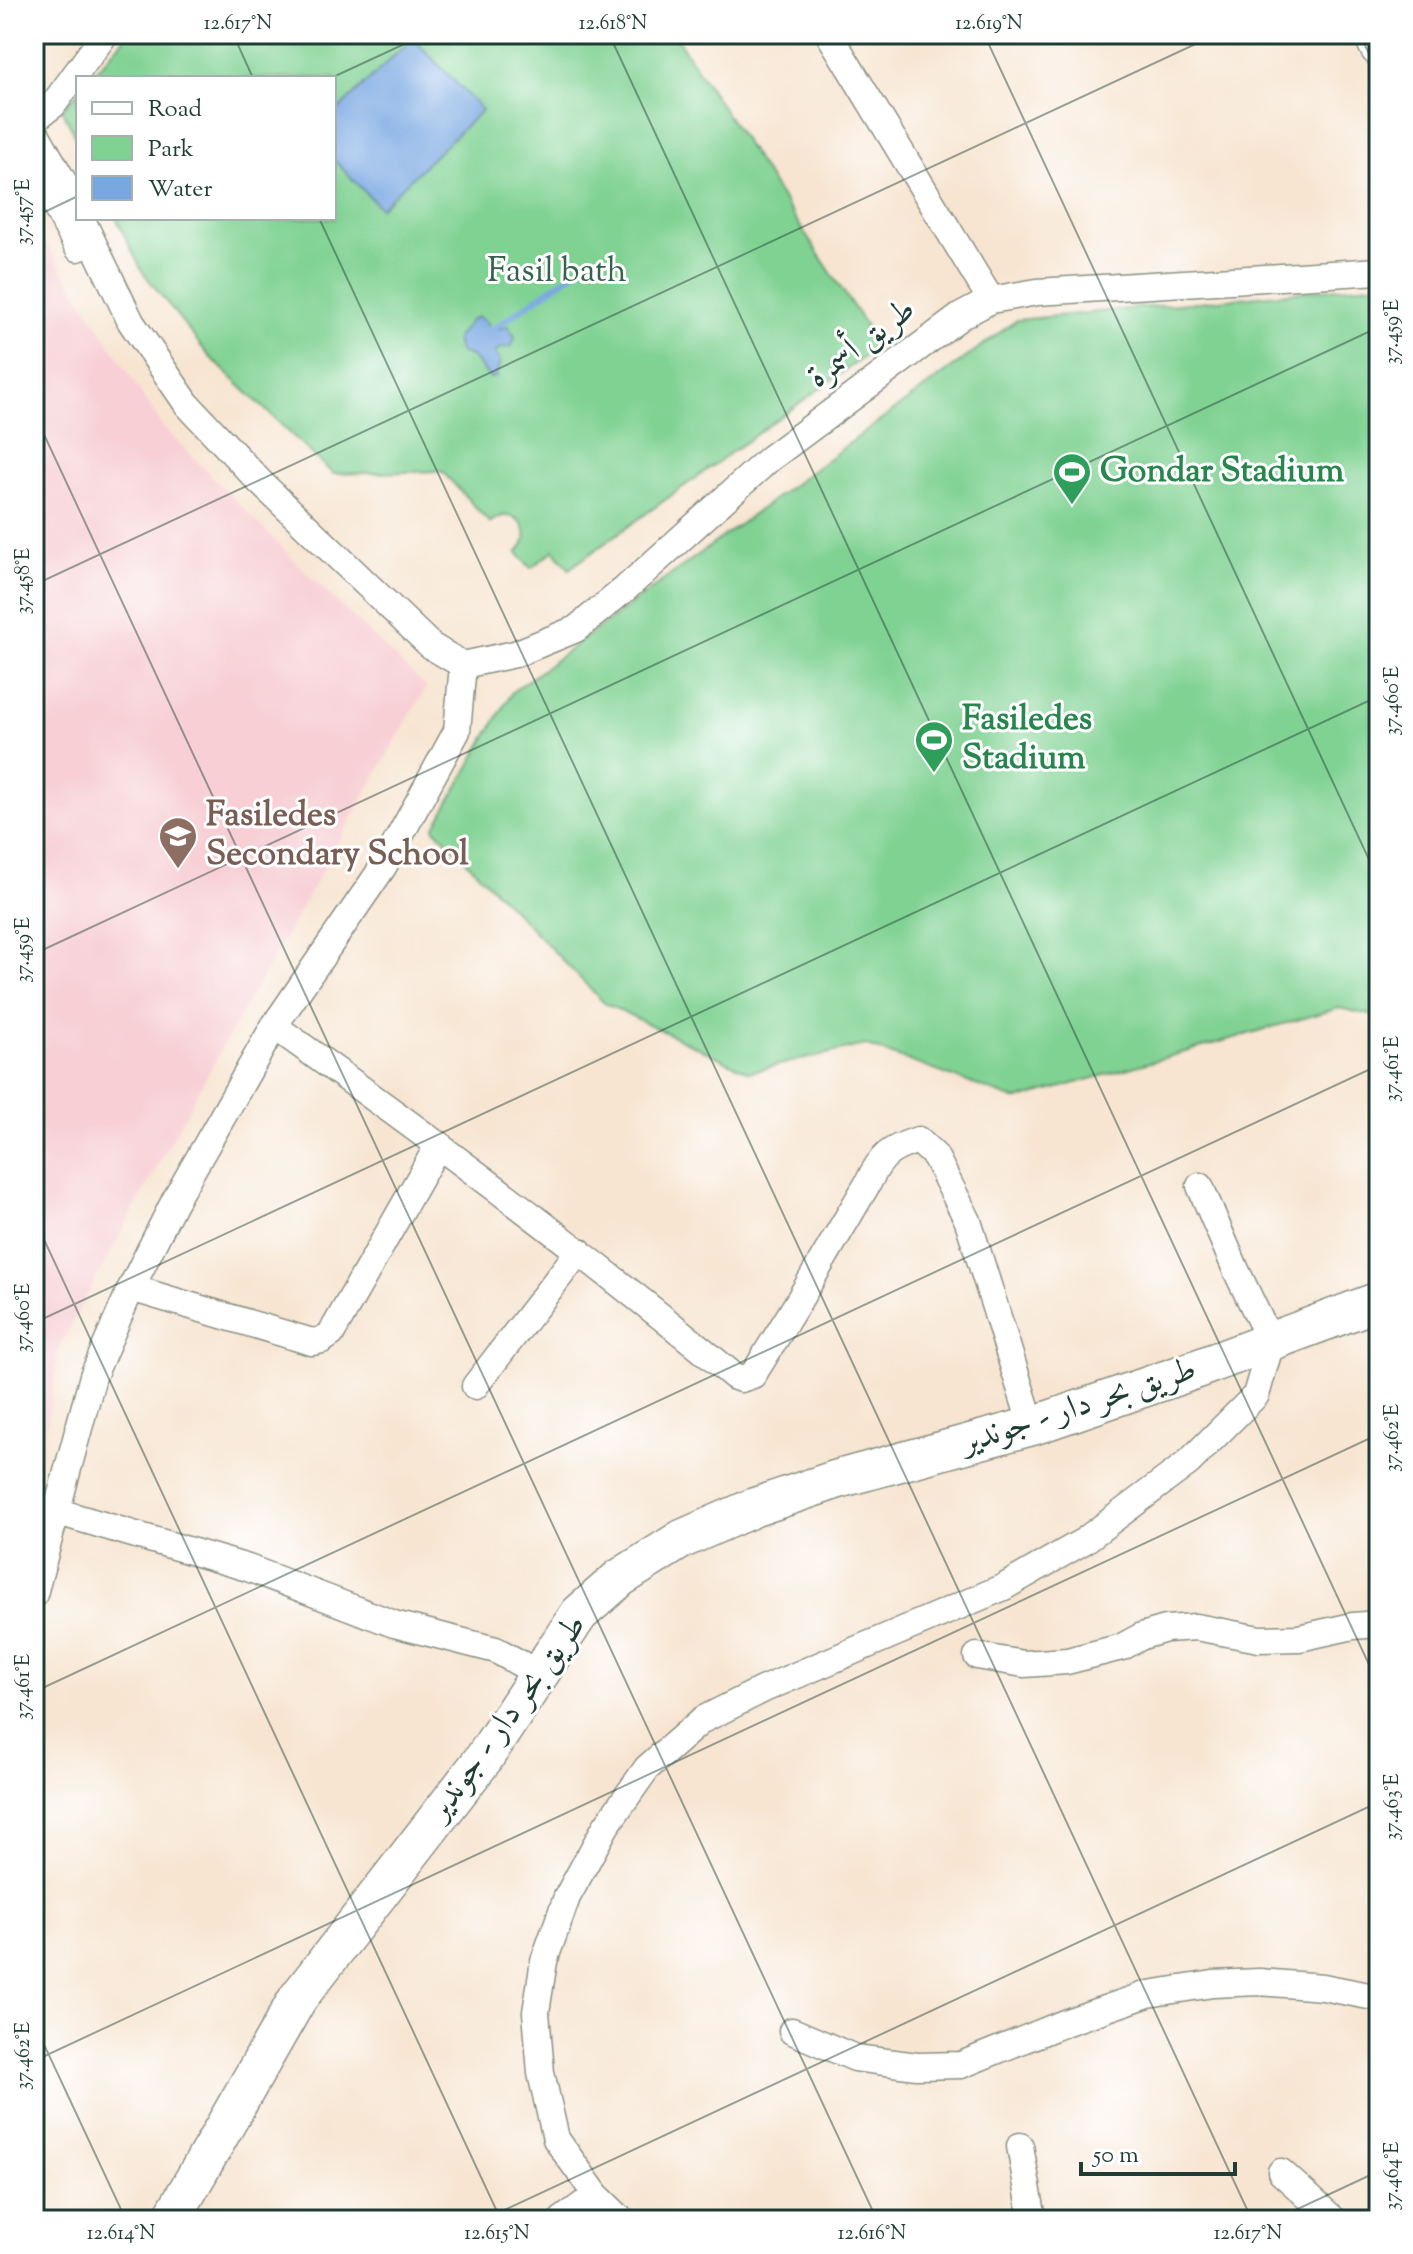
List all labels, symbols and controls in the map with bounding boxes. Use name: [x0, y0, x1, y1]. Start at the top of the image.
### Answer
text: 12.617°N: [204, 10, 272, 39]
text: 12.618°N: [579, 10, 647, 39]
text: 12.619°N: [955, 10, 1023, 39]
legend: [76, 76, 336, 220]
text: Road: [148, 93, 202, 127]
text: Park: [148, 133, 194, 167]
text: Water: [148, 173, 212, 207]
text: 37.457°E: [10, 179, 39, 245]
park label: Fasil bath: [487, 248, 627, 297]
street label: طريق أسمرة: [796, 285, 927, 401]
text: 37.459°E: [1379, 299, 1408, 365]
place label: Gondar Stadium: [1100, 448, 1344, 497]
sports icon: Gondar Stadium: [1051, 451, 1093, 506]
text: 37.458°E: [10, 548, 39, 614]
text: 37.460°E: [1379, 666, 1408, 736]
place label: Fasiledes Stadium: [962, 696, 1092, 784]
sports icon: Fasiledes Stadium: [913, 719, 955, 774]
place label: Fasiledes Secondary School: [206, 792, 469, 880]
school or university icon: Fasiledes Secondary School: [157, 815, 199, 870]
text: 37.459°E: [10, 917, 39, 983]
text: 37.461°E: [1379, 1036, 1408, 1102]
text: 37.460°E: [10, 1283, 39, 1353]
street label: طريق بحر دار - جوندير: [952, 1346, 1203, 1469]
text: 37.462°E: [1379, 1404, 1408, 1472]
street label: طريق بحر دار - جوندير: [414, 1605, 600, 1834]
text: 37.461°E: [10, 1654, 39, 1720]
text: 37.463°E: [1379, 1773, 1408, 1841]
text: 37.462°E: [10, 2022, 39, 2090]
scale bar: [1081, 2126, 1235, 2176]
text: 50 m: [1091, 2139, 1139, 2173]
text: 37.464°E: [1379, 2142, 1408, 2210]
text: 12.614°N: [87, 2220, 155, 2249]
text: 12.615°N: [464, 2220, 530, 2249]
text: 12.616°N: [838, 2220, 906, 2249]
text: 12.617°N: [1214, 2220, 1282, 2249]

